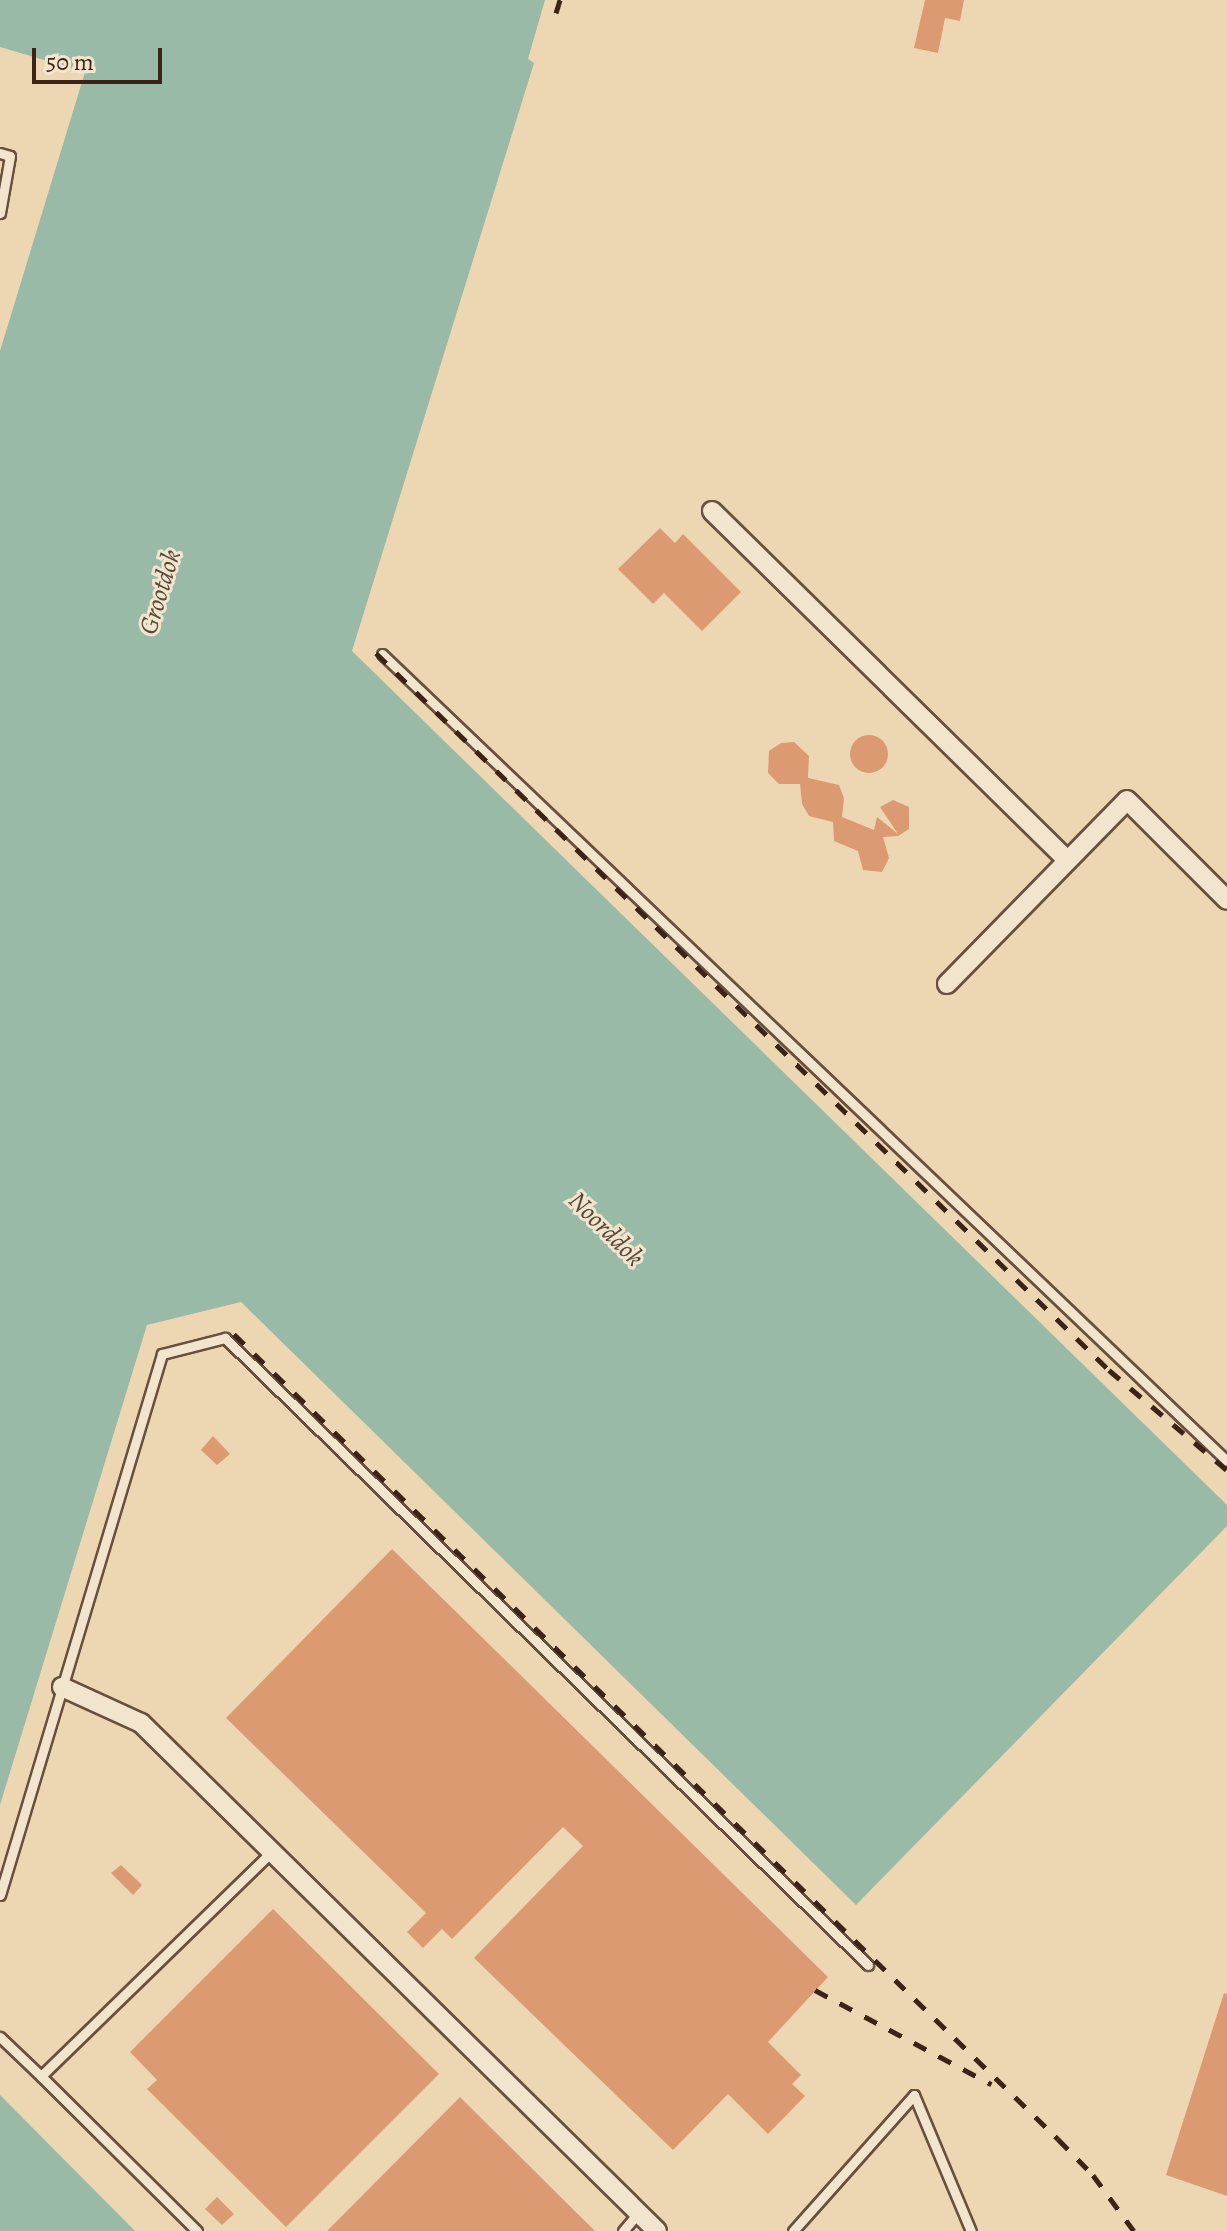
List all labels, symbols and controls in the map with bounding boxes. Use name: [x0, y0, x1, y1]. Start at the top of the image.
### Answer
scale bar: [36, 32, 166, 82]
text: 50 m: [46, 46, 94, 78]
water label: Grootdok: [132, 546, 188, 638]
water label: Noorddok: [562, 1185, 650, 1273]

